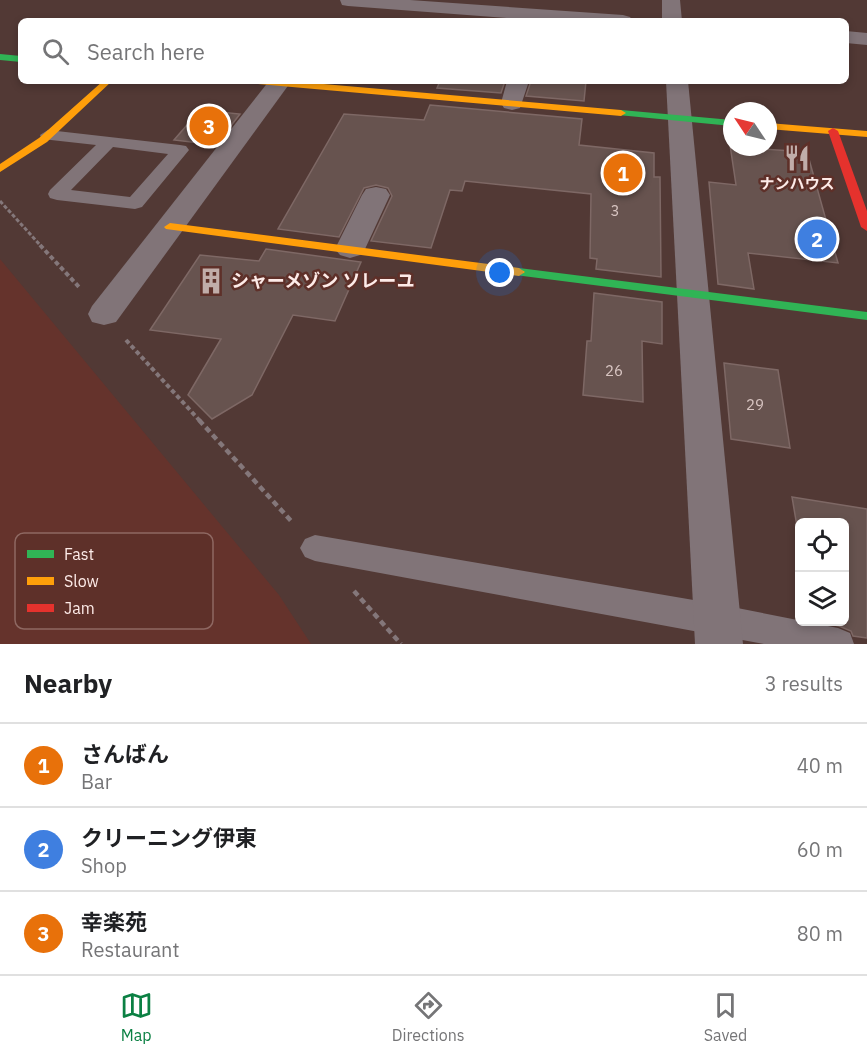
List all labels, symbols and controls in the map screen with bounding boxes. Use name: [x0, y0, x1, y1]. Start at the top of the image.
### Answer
search box: [18, 18, 849, 84]
icon: search: [39, 35, 72, 68]
text: Search here: [87, 37, 205, 66]
north arrow: [723, 102, 777, 156]
pin: 3: [190, 104, 228, 148]
restaurant icon: ナンハウス: [782, 143, 812, 173]
pin: 1: [604, 150, 642, 195]
place label: ナンハウス: [759, 174, 835, 193]
house number: 3: [610, 201, 620, 220]
pin: 2: [798, 216, 836, 262]
your location: [485, 258, 514, 287]
building icon: シャーメゾン ソレーユ: [196, 266, 226, 296]
place label: シャーメゾン ソレーユ: [231, 269, 415, 292]
house number: 26: [605, 361, 623, 380]
house number: 29: [746, 395, 764, 414]
map controls: [795, 518, 849, 626]
button: locate: [795, 518, 849, 572]
legend: [15, 533, 213, 629]
text: Fast: [64, 544, 94, 564]
text: Slow: [64, 571, 99, 591]
button: layers: [795, 572, 849, 626]
text: Jam: [64, 598, 95, 618]
text: Nearby: [24, 666, 112, 700]
text: 3 results: [765, 670, 843, 697]
text: さんばん: [81, 739, 169, 768]
text: 1: [38, 752, 50, 779]
text: 40 m: [797, 752, 843, 779]
text: Bar: [81, 768, 112, 795]
text: クリーニング伊東: [81, 823, 257, 852]
text: 2: [38, 836, 50, 863]
text: 60 m: [797, 836, 843, 863]
text: Shop: [81, 852, 127, 879]
text: 幸楽苑: [81, 907, 147, 936]
text: 3: [38, 920, 50, 947]
text: 80 m: [797, 920, 843, 947]
text: Restaurant: [81, 936, 179, 963]
tab: Map: [120, 989, 153, 1045]
tab: Directions: [392, 989, 465, 1045]
tab: Saved: [704, 989, 747, 1045]

